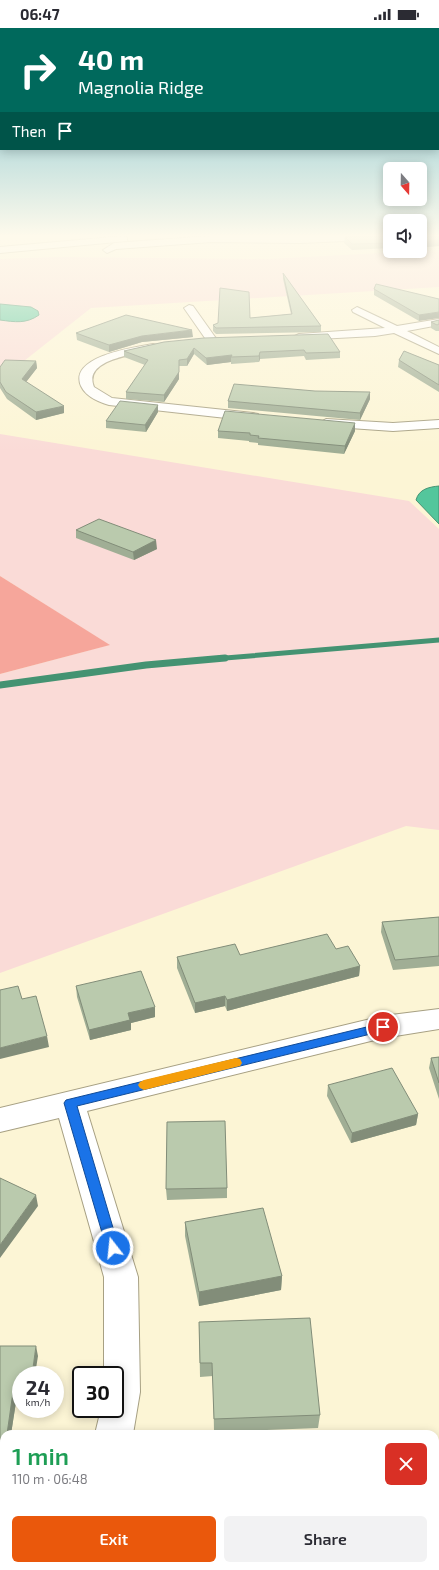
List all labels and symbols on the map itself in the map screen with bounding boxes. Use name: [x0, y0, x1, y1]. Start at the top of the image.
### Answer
north arrow: [383, 162, 427, 206]
pin: [366, 1010, 400, 1044]
position arrow: [92, 1227, 134, 1269]
speed limit sign: 30: [72, 1366, 124, 1418]

